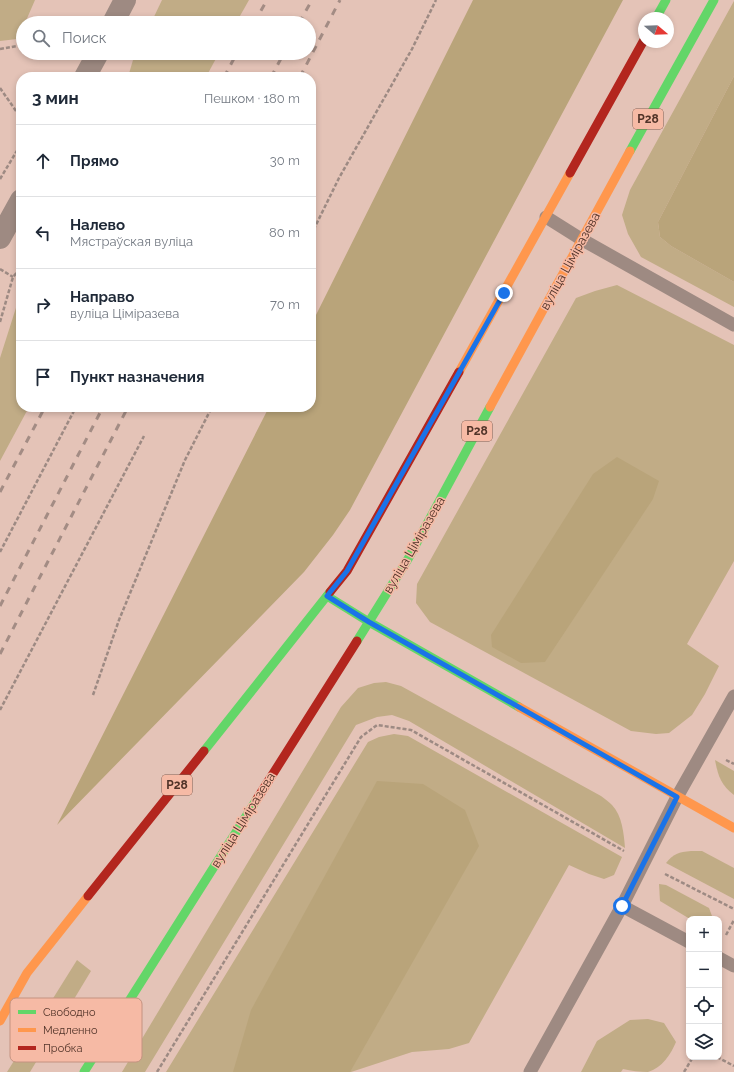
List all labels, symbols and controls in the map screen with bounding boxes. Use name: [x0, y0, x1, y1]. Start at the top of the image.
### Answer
north arrow: [638, 12, 674, 48]
search box: [16, 16, 316, 60]
icon: search: [30, 27, 52, 49]
text: Поиск: [62, 29, 107, 47]
text: 3 мин: [32, 88, 79, 108]
text: Пешком · 180 m: [204, 91, 300, 106]
road number: Р28: [633, 109, 663, 129]
icon: ahead: [32, 150, 54, 172]
text: Прямо: [70, 152, 119, 170]
text: 30 m: [270, 153, 300, 168]
street label: вуліца Ціміразева: [537, 210, 603, 312]
text: Налево: [70, 216, 125, 234]
icon: left: [32, 222, 54, 244]
text: 80 m: [269, 225, 300, 240]
text: Мястраўская вуліца: [70, 234, 193, 249]
route end: [495, 284, 513, 302]
text: Направо: [70, 288, 134, 306]
icon: right: [32, 294, 54, 316]
text: 70 m: [270, 297, 300, 312]
text: вуліца Ціміразева: [70, 306, 179, 321]
icon: arrive: [32, 366, 54, 388]
text: Пункт назначения: [70, 368, 204, 386]
road number: Р28: [462, 421, 492, 441]
street label: вуліца Ціміразева: [380, 494, 448, 596]
street label: вуліца Ціміразева: [208, 770, 278, 870]
road number: Р28: [162, 775, 192, 795]
route start: [613, 897, 631, 915]
map controls: [686, 916, 722, 1060]
button: +: [686, 916, 722, 952]
button: −: [686, 952, 722, 988]
button: locate: [686, 988, 722, 1024]
legend: [10, 998, 142, 1062]
text: Свободно: [43, 1006, 96, 1019]
text: Медленно: [43, 1024, 98, 1037]
button: layers: [686, 1024, 722, 1060]
text: Пробка: [43, 1042, 83, 1055]

